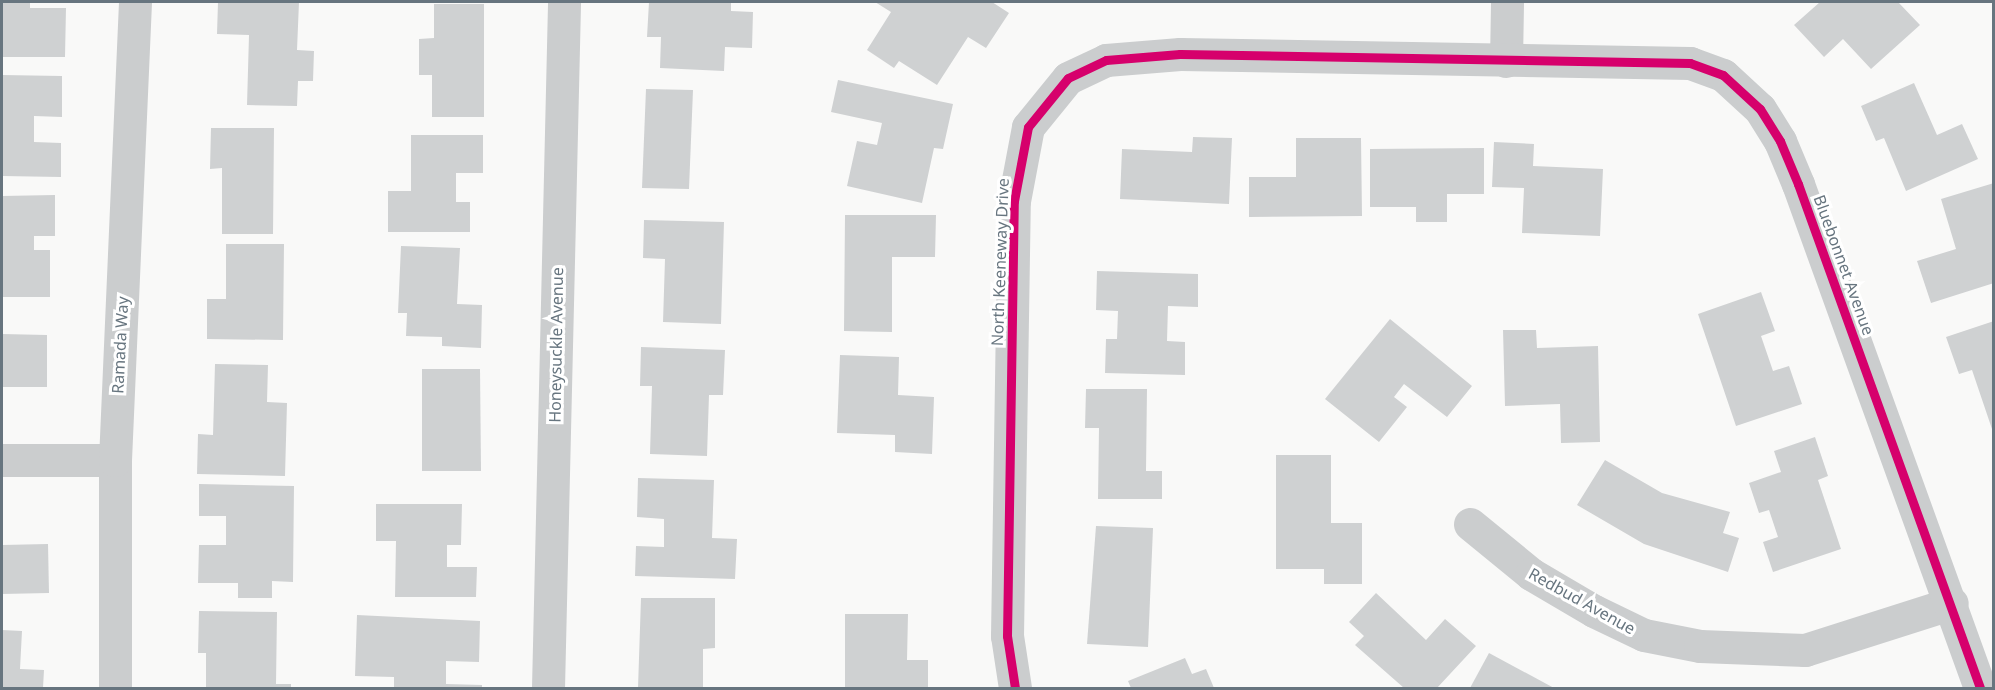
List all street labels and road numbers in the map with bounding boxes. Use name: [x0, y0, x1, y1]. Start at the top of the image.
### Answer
street label: North Keeneway Drive: [987, 178, 1013, 346]
street label: Bluebonnet Avenue: [1810, 192, 1878, 338]
street label: Honeysuckle Avenue: [545, 267, 567, 423]
street label: Ramada Way: [108, 296, 132, 394]
street label: Redbud Avenue: [1525, 564, 1639, 638]

